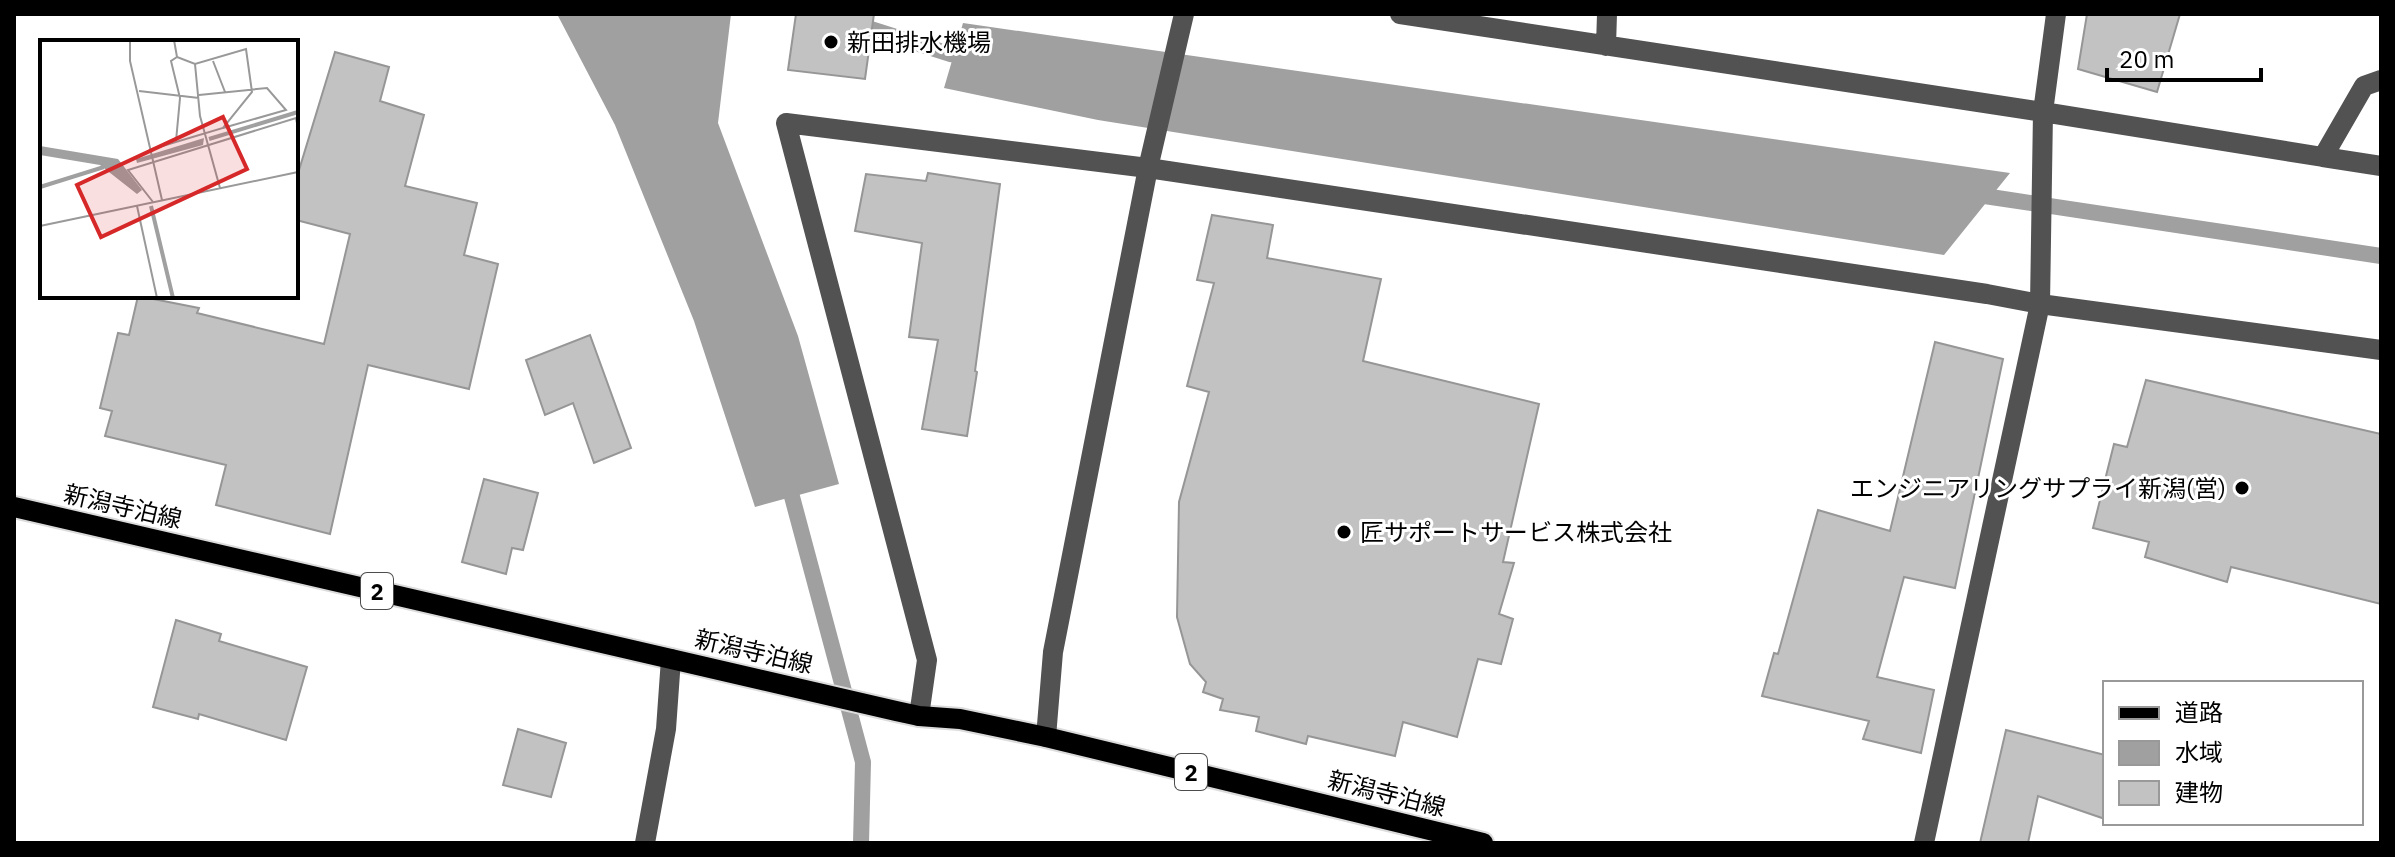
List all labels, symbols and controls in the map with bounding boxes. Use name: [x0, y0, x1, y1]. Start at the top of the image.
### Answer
place label: 新田排水機場: [847, 26, 991, 58]
scale bar: [2107, 32, 2261, 82]
marker: 新田排水機場: [822, 33, 840, 51]
inset map: [40, 40, 298, 298]
text: 20 m: [2119, 43, 2174, 75]
place label: エンジニアリングサプライ新潟(営): [1850, 472, 2226, 504]
street label: 新潟寺泊線: [61, 477, 185, 535]
marker: エンジニアリングサプライ新潟(営): [2233, 479, 2251, 497]
place label: 匠サポートサービス株式会社: [1360, 516, 1672, 548]
marker: 匠サポートサービス株式会社: [1335, 523, 1353, 541]
road number: 2: [361, 573, 393, 609]
street label: 新潟寺泊線: [692, 622, 816, 680]
legend: [2103, 681, 2363, 825]
text: 道路: [2175, 696, 2223, 728]
text: 水域: [2175, 736, 2223, 768]
road number: 2: [1175, 754, 1207, 790]
street label: 新潟寺泊線: [1325, 763, 1449, 823]
text: 建物: [2175, 776, 2223, 808]

